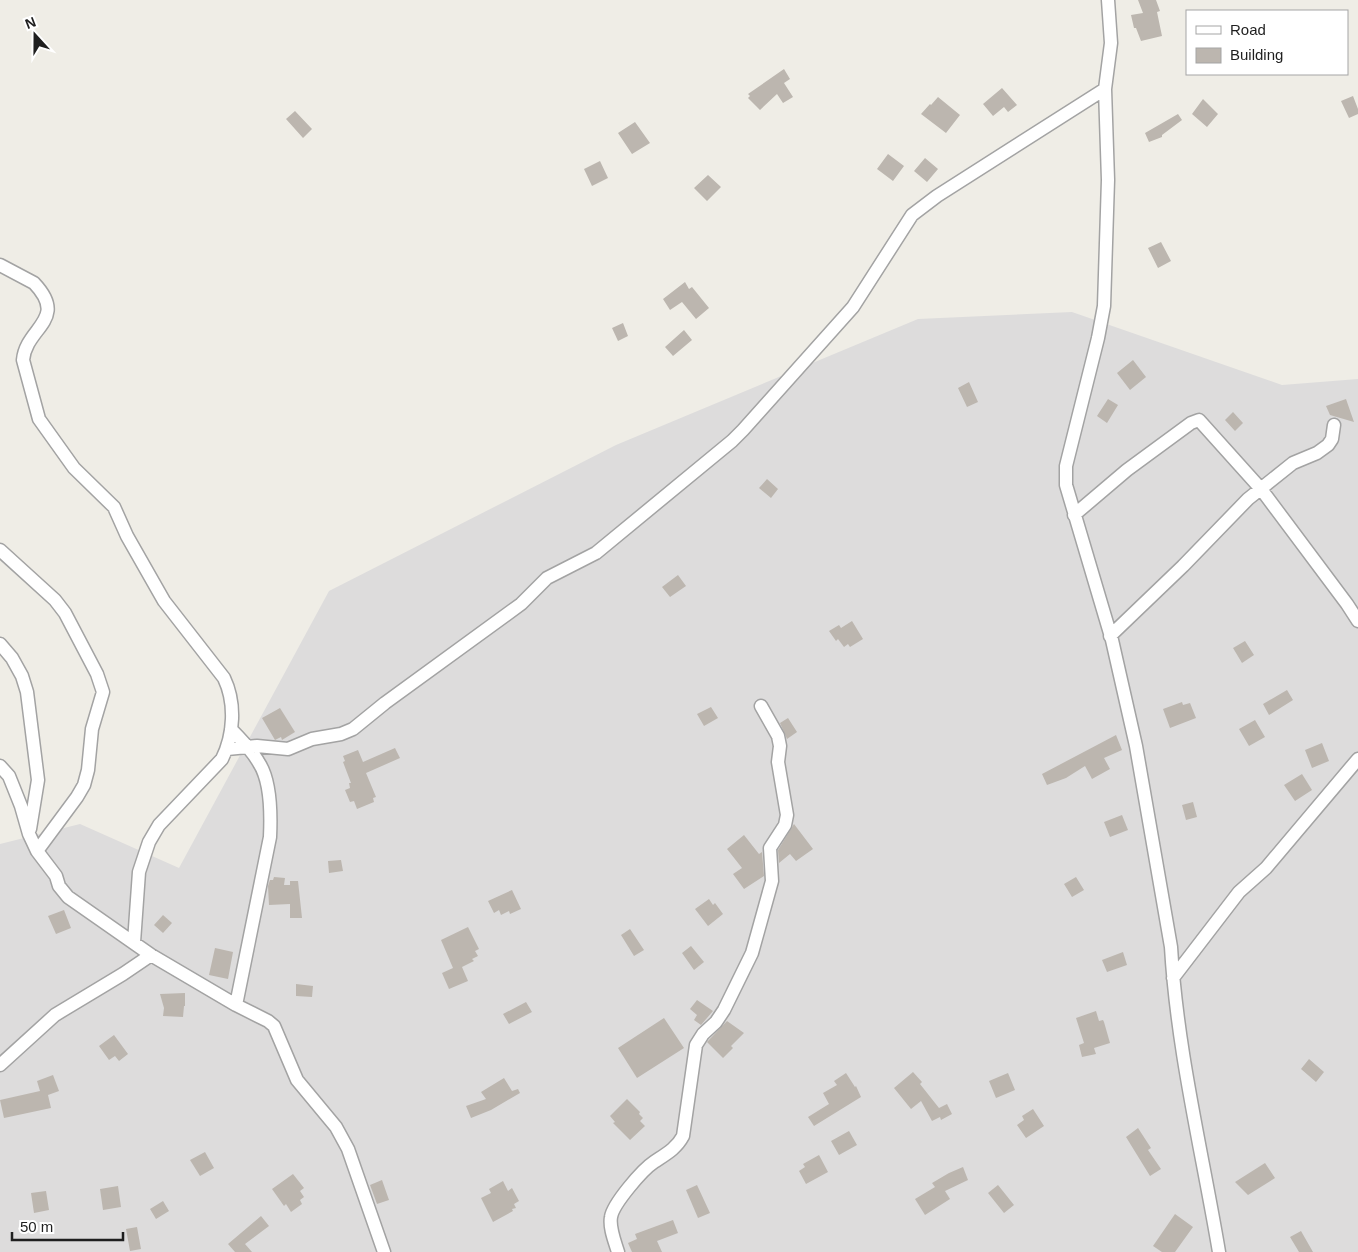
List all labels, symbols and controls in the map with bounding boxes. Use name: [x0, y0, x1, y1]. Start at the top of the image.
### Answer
north arrow: [10, 10, 60, 60]
legend: [1186, 10, 1348, 75]
text: N: [23, 14, 38, 32]
text: Road: [1230, 21, 1266, 38]
text: Building: [1230, 46, 1283, 63]
scale bar: [12, 1210, 124, 1242]
text: 50 m: [20, 1218, 53, 1235]

